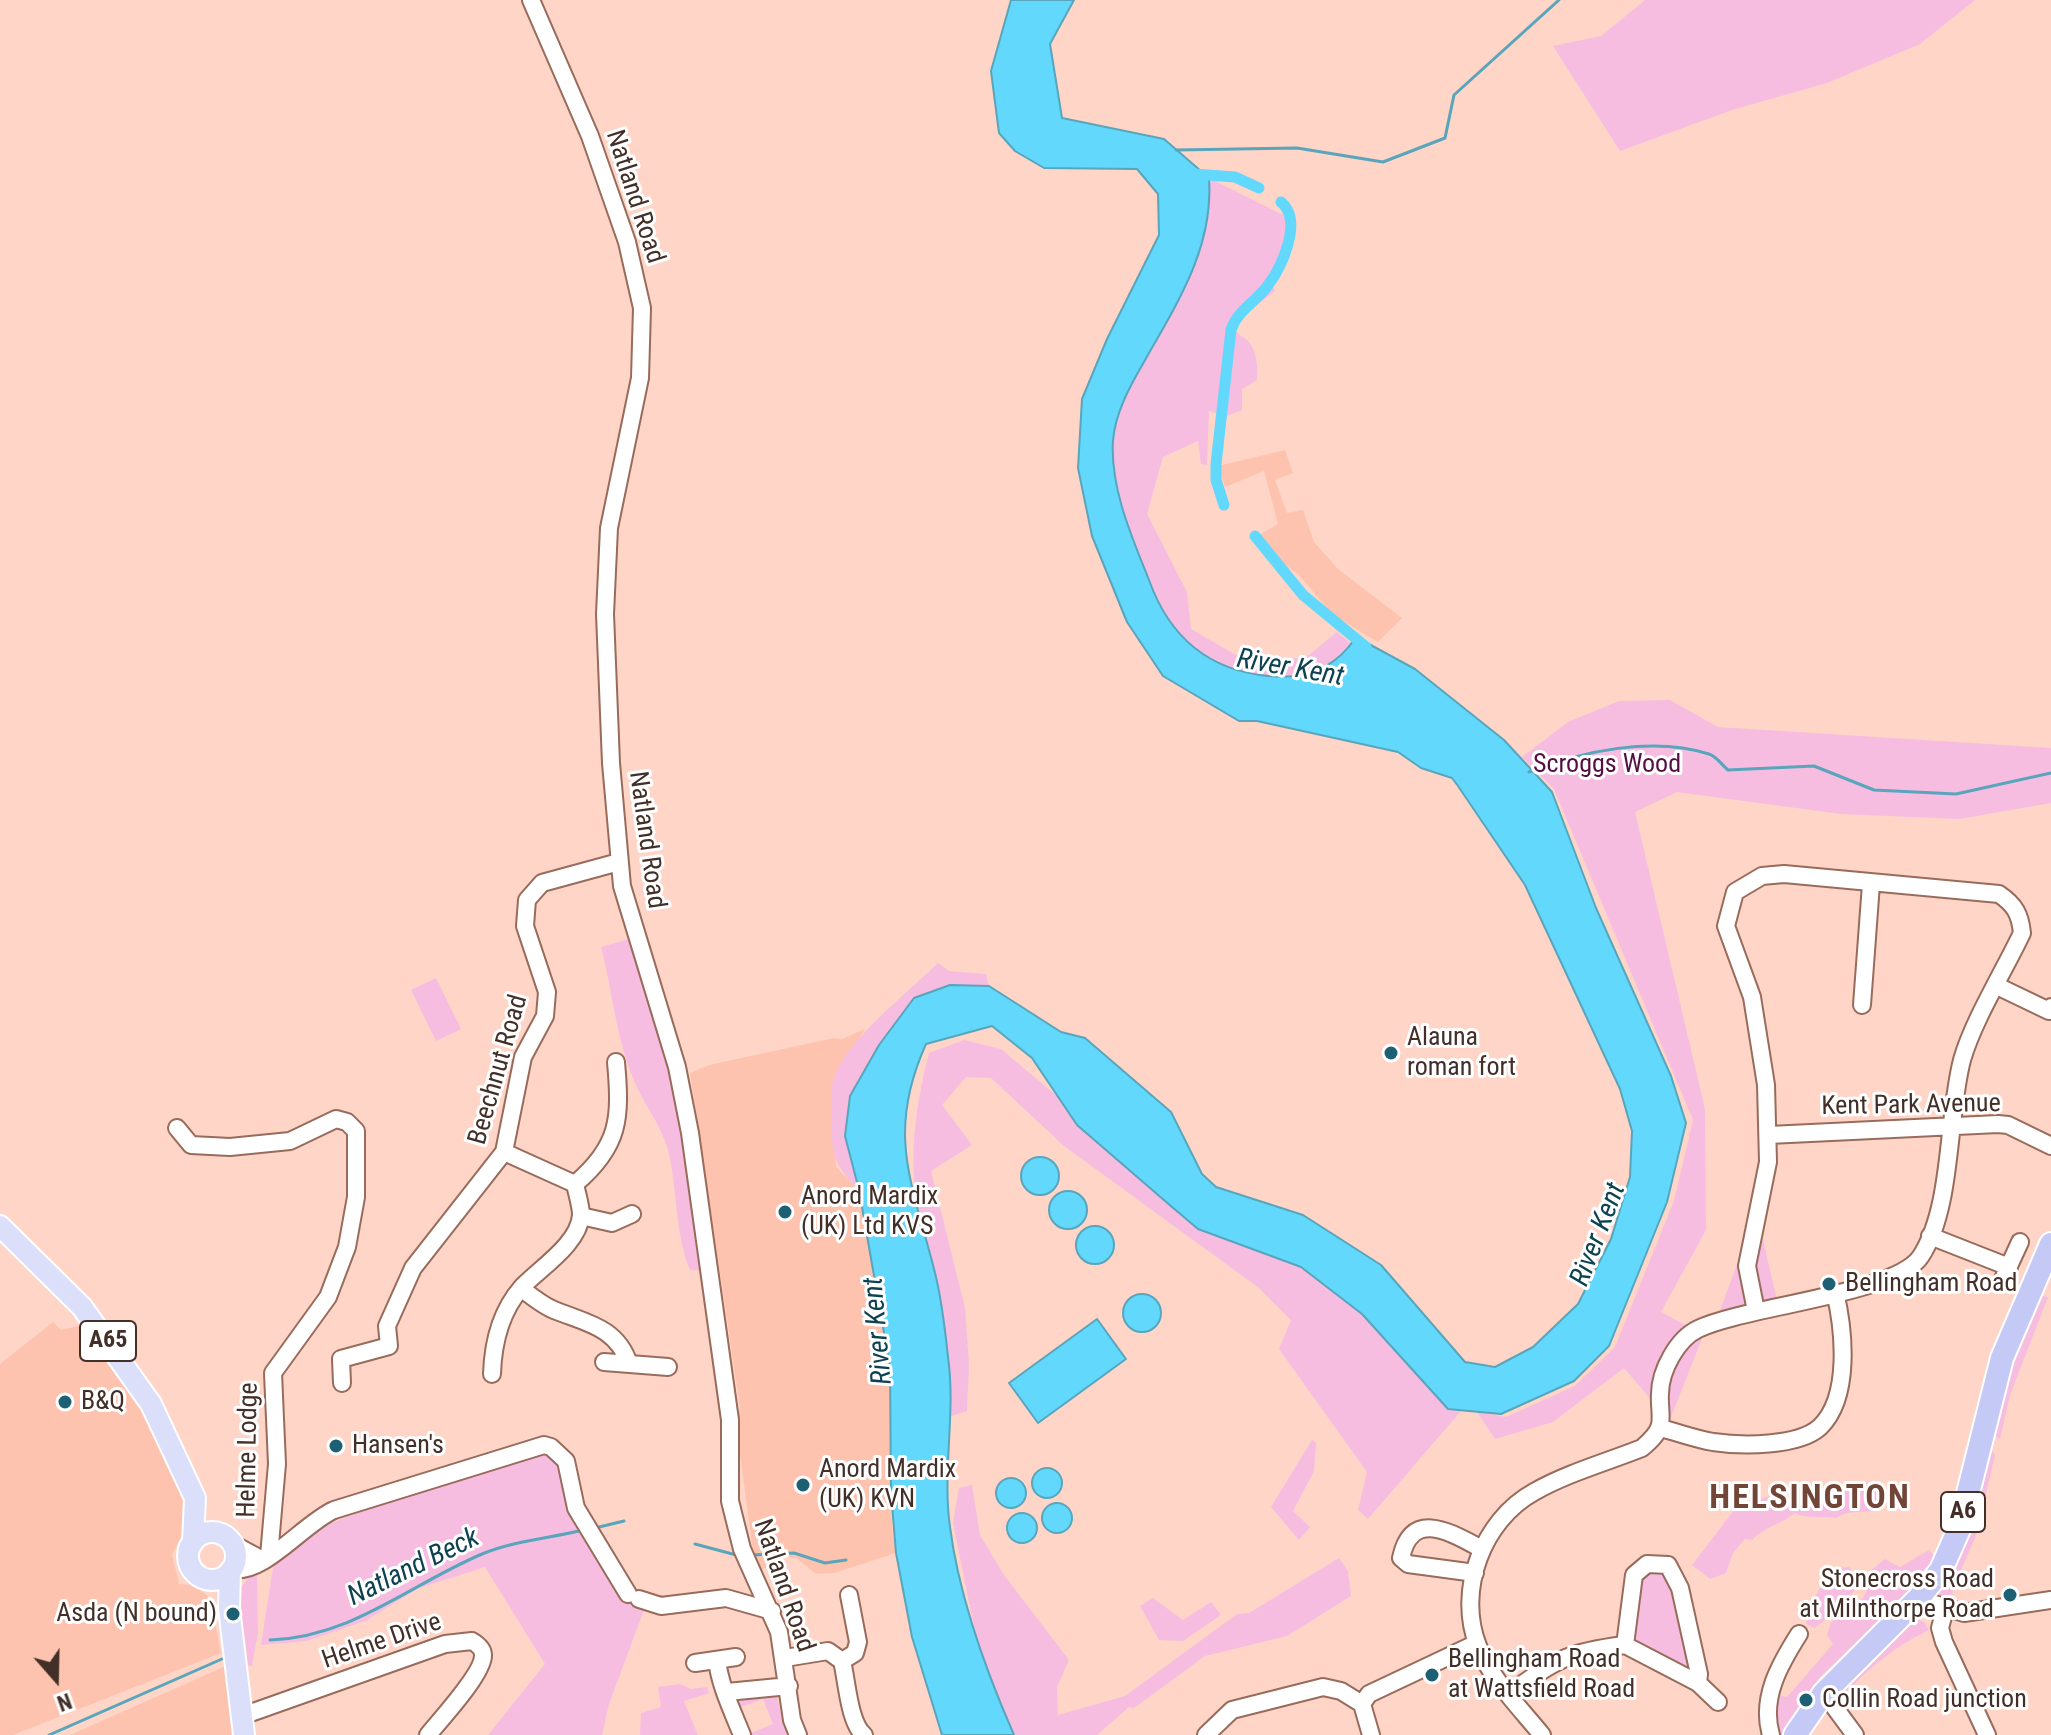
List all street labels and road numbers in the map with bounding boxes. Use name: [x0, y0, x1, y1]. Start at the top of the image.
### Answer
street label: Natland Road: [598, 126, 670, 268]
street label: Natland Road: [621, 769, 671, 911]
street label: Beechnut Road: [463, 992, 535, 1148]
street label: Kent Park Avenue: [1821, 1089, 2001, 1123]
road number: A65: [80, 1321, 136, 1361]
street label: Helme Lodge: [232, 1382, 266, 1518]
road number: A6: [1941, 1492, 1985, 1532]
street label: Natland Road: [746, 1516, 820, 1656]
street label: Helme Drive: [318, 1607, 446, 1677]

